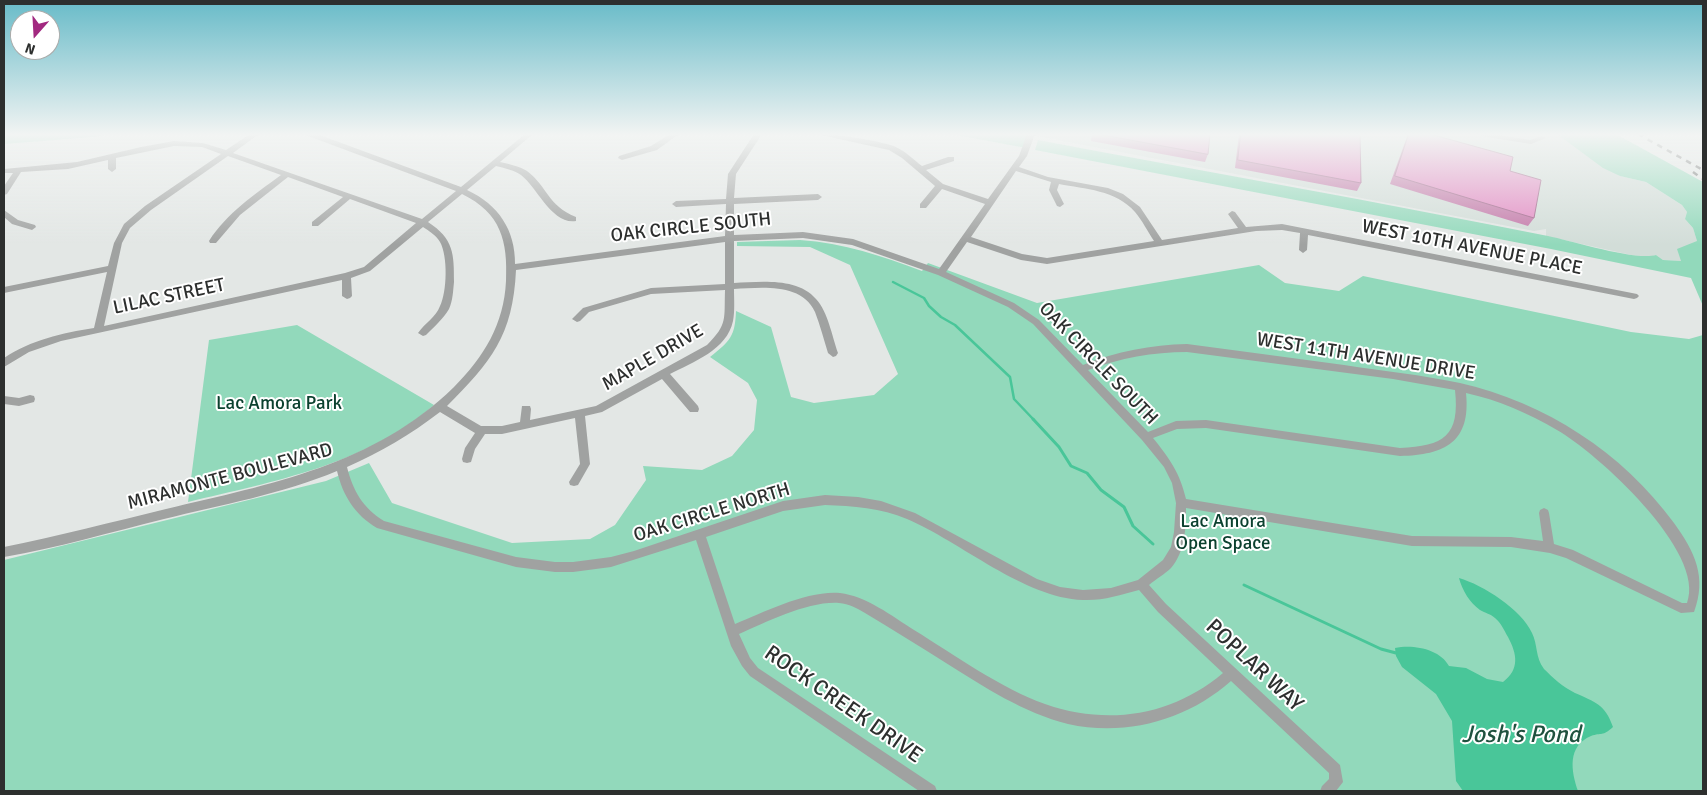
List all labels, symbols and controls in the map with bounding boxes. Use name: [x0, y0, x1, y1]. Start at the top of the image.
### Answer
north arrow: [10, 10, 60, 60]
text: N: [23, 39, 38, 58]
street label: OAK CIRCLE SOUTH: [609, 208, 773, 248]
street label: WEST 10TH AVENUE PLACE: [1360, 215, 1584, 281]
street label: LILAC STREET: [111, 274, 227, 320]
street label: OAK CIRCLE SOUTH: [1034, 298, 1162, 430]
street label: MAPLE DRIVE: [598, 320, 708, 396]
street label: WEST 11TH AVENUE DRIVE: [1255, 328, 1477, 386]
park label: Lac Amora Park: [216, 393, 342, 415]
street label: MIRAMONTE BOULEVARD: [125, 439, 335, 515]
street label: OAK CIRCLE NORTH: [631, 478, 793, 548]
park label: Lac Amora Open Space: [1175, 511, 1271, 555]
street label: POPLAR WAY: [1200, 614, 1308, 718]
street label: ROCK CREEK DRIVE: [759, 641, 927, 769]
water label: Josh's Pond: [1462, 722, 1580, 750]

